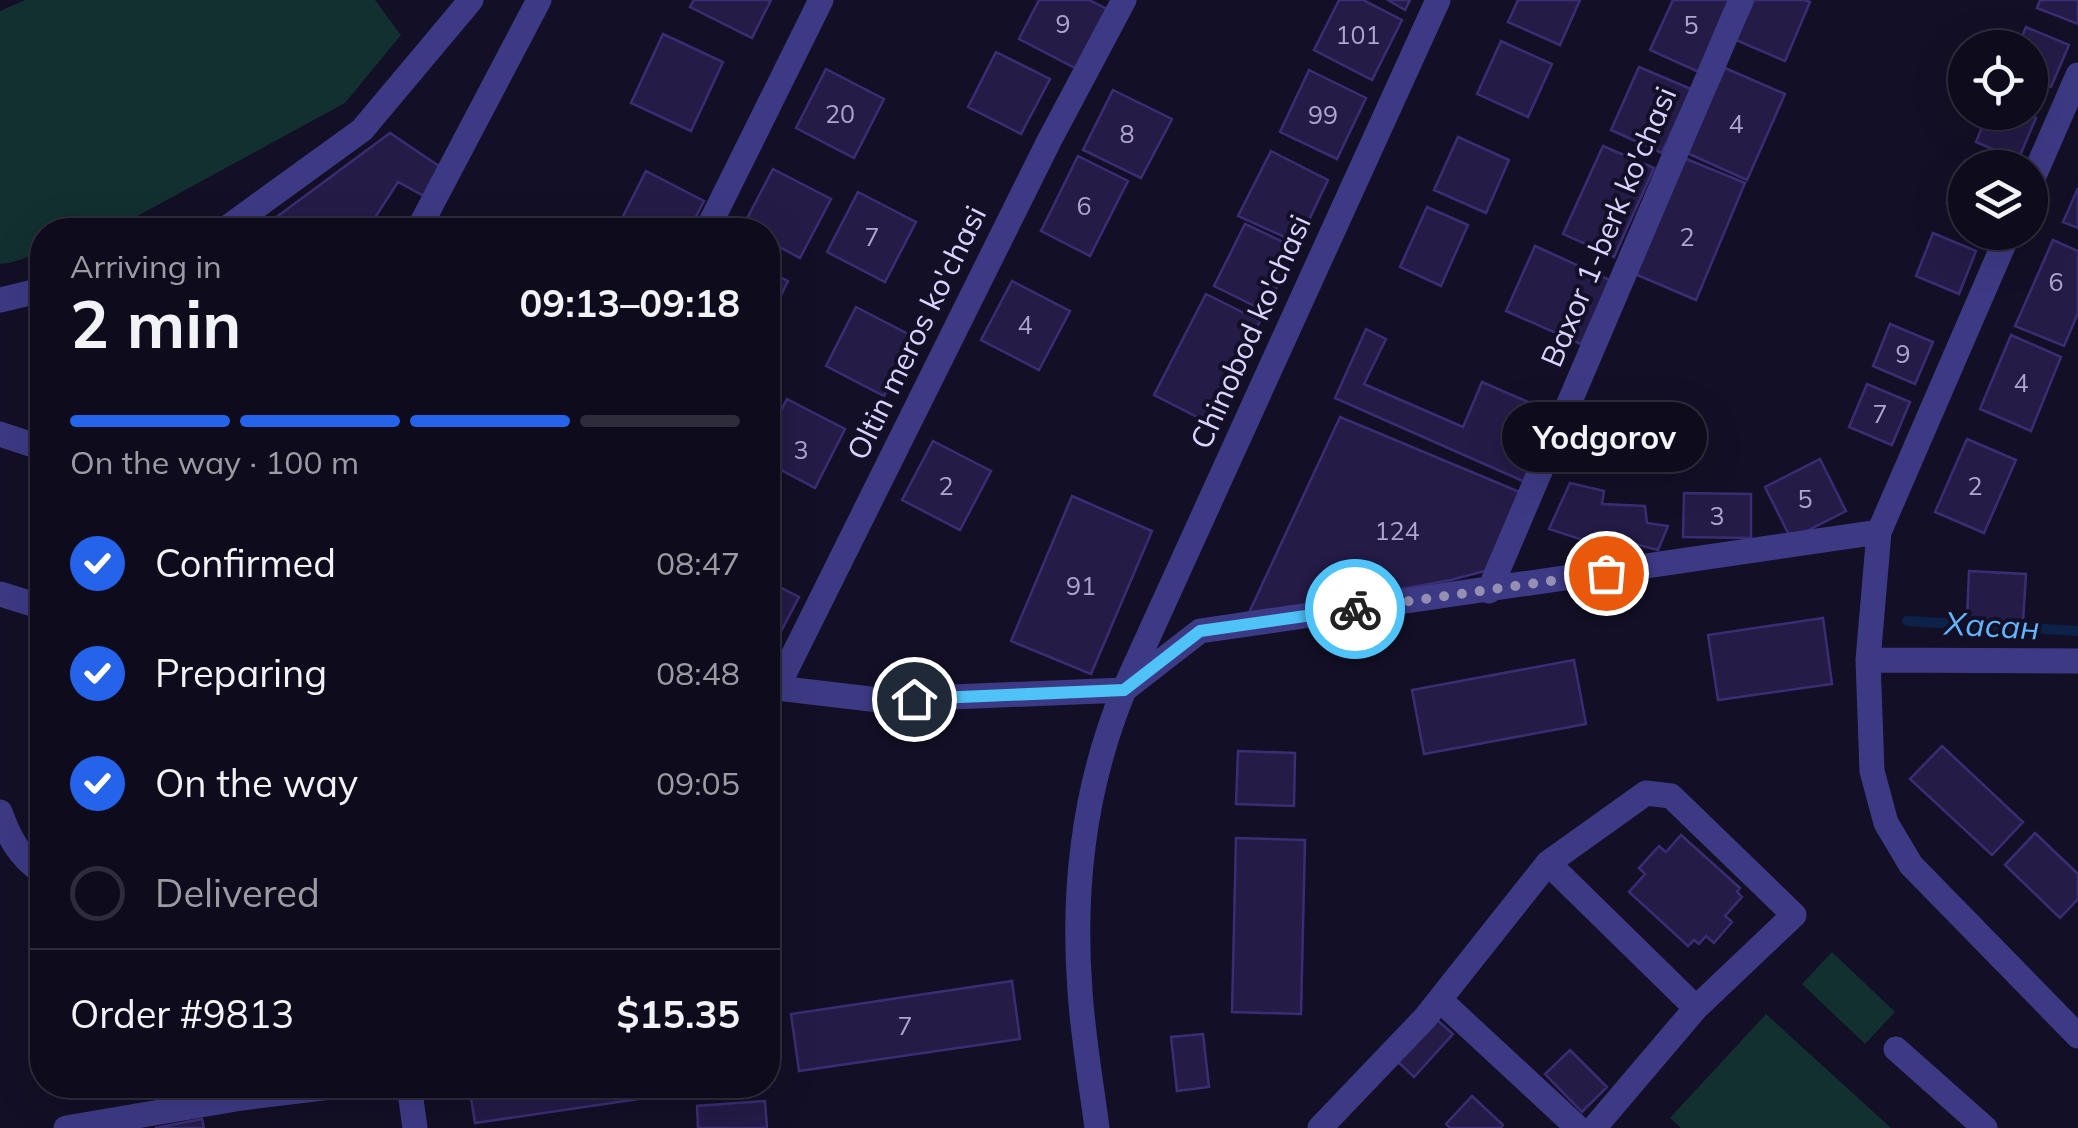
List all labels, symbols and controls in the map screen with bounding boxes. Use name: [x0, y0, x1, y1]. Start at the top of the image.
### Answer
house number: 9: [1055, 8, 1071, 39]
house number: 5: [1683, 9, 1699, 40]
house number: 101: [1335, 19, 1381, 50]
map controls: [1948, 30, 2048, 250]
button: locate: [1948, 30, 2048, 130]
street label: Baxor 1-berk ko'chasi: [1532, 81, 1684, 372]
house number: 20: [825, 98, 855, 129]
house number: 99: [1308, 99, 1338, 130]
house number: 4: [1728, 108, 1744, 139]
house number: 8: [1119, 118, 1135, 149]
button: layers: [1948, 150, 2048, 250]
house number: 6: [1076, 190, 1092, 221]
street label: Oltin meros ko'chasi: [838, 199, 994, 466]
street label: Chinobod ko'chasi: [1181, 209, 1319, 455]
house number: 7: [864, 221, 880, 252]
house number: 2: [1679, 221, 1695, 252]
text: Arriving in: [70, 246, 222, 286]
house number: 6: [2048, 266, 2064, 297]
text: 09:13–09:18: [520, 279, 740, 327]
text: 2 min: [70, 283, 241, 364]
house number: 4: [1017, 309, 1033, 340]
house number: 9: [1895, 338, 1911, 369]
house number: 4: [2013, 367, 2029, 398]
house number: 7: [1872, 398, 1888, 429]
callout: Yodgorov: [1504, 403, 1708, 473]
text: Yodgorov: [1533, 417, 1676, 457]
house number: 3: [793, 434, 809, 465]
text: On the way · 100 m: [70, 442, 359, 482]
house number: 2: [938, 470, 954, 501]
house number: 2: [1967, 470, 1983, 501]
house number: 5: [1797, 483, 1813, 514]
house number: 3: [1709, 500, 1725, 531]
house number: 124: [1374, 515, 1420, 546]
pin: [1564, 531, 1649, 616]
icon: check: [70, 536, 125, 591]
text: Confirmed: [155, 539, 336, 587]
text: 08:47: [656, 543, 740, 583]
icon: bag: [1579, 546, 1634, 601]
courier: [1305, 559, 1405, 659]
house number: 91: [1066, 570, 1096, 601]
icon: bike: [1328, 582, 1383, 637]
water label: Хасан: [1941, 602, 2041, 647]
icon: check: [70, 646, 125, 701]
text: Preparing: [155, 649, 327, 697]
text: 08:48: [656, 653, 740, 693]
pin: [872, 657, 957, 742]
icon: home: [887, 672, 942, 727]
icon: check: [70, 756, 125, 811]
text: On the way: [155, 759, 358, 807]
text: 09:05: [656, 763, 740, 803]
text: Delivered: [155, 869, 320, 917]
text: Order #9813: [70, 990, 294, 1038]
text: $15.35: [617, 990, 740, 1038]
house number: 7: [897, 1010, 913, 1041]

